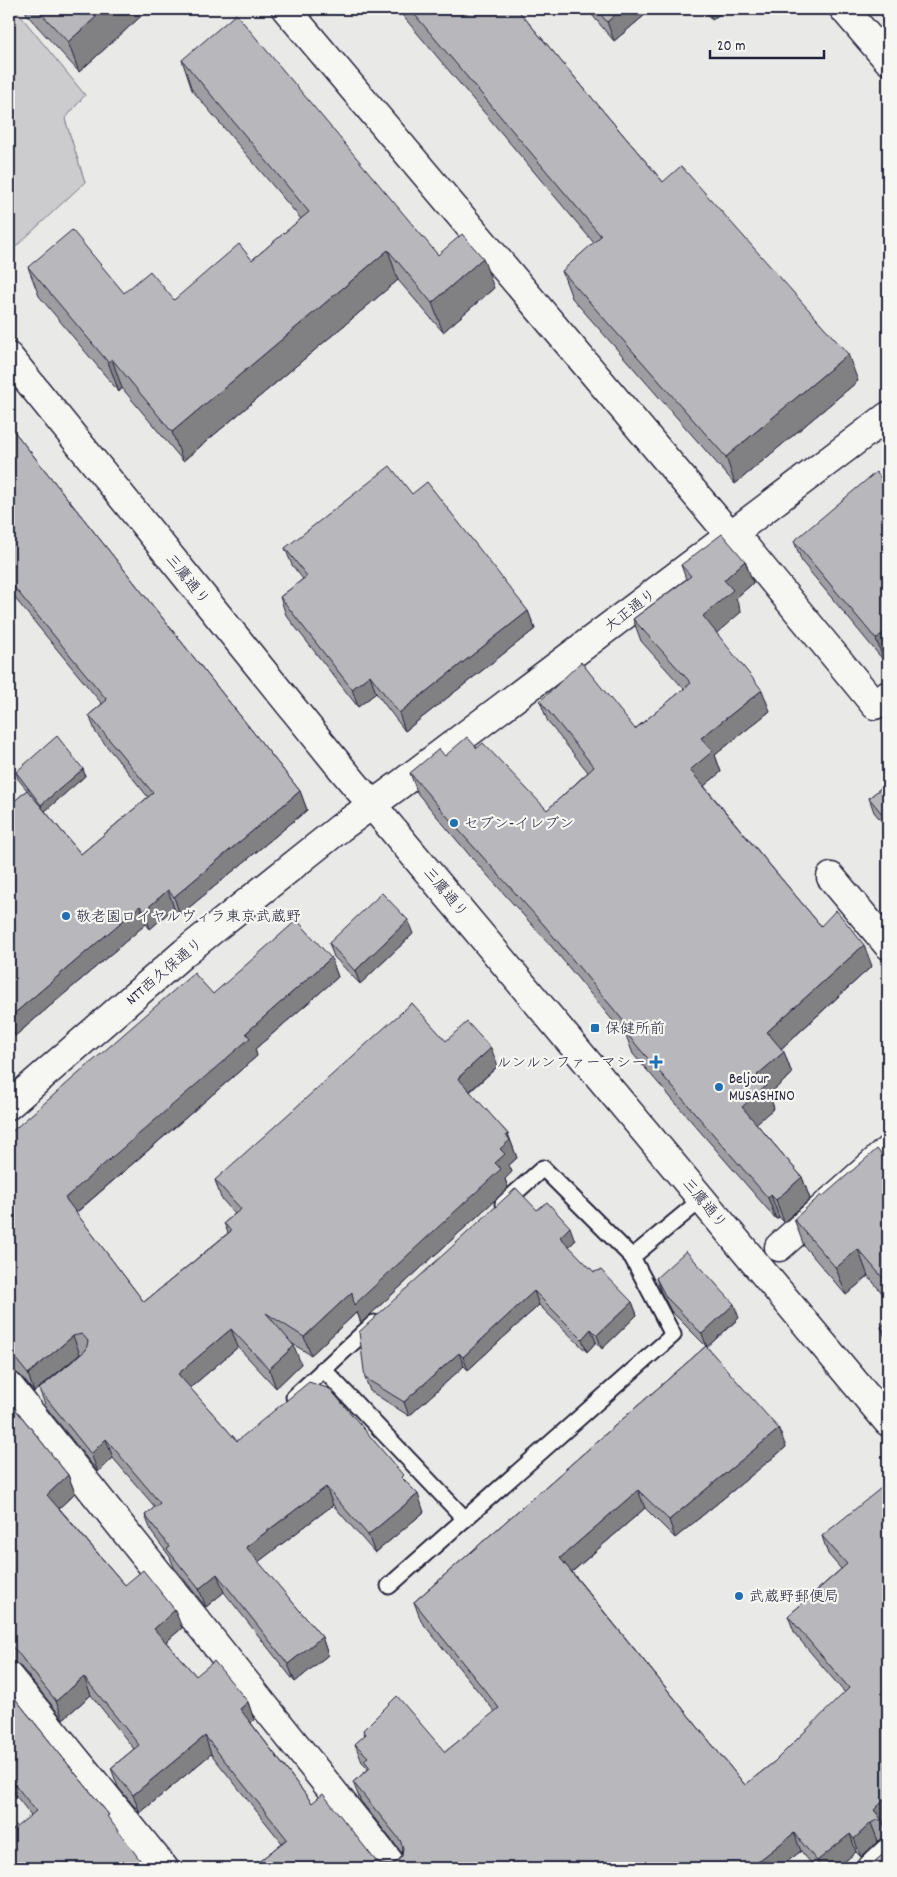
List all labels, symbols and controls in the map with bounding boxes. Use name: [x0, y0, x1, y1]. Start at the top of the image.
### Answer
scale bar: [710, 28, 823, 60]
text: 20 m: [717, 36, 745, 58]
street label: 三鷹通り: [159, 550, 214, 611]
street label: 大正通り: [601, 585, 662, 638]
place label: セブン-イレブン: [464, 814, 574, 836]
marker: セブン-イレブン: [448, 817, 460, 829]
street label: 三鷹通り: [417, 863, 472, 923]
place label: 敬老園ロイヤルヴィラ東京武蔵野: [76, 907, 301, 929]
marker: 敬老園ロイヤルヴィラ東京武蔵野: [60, 910, 72, 922]
street label: NTT西久保通り: [122, 934, 209, 1011]
place label: 保健所前: [605, 1019, 665, 1041]
marker: 保健所前: [589, 1022, 601, 1034]
place label: ルンルンファーマシー: [496, 1053, 646, 1075]
marker: ルンルンファーマシー: [650, 1056, 662, 1068]
place label: Beljour MUSASHINO: [729, 1069, 795, 1108]
marker: Beljour MUSASHINO: [713, 1081, 725, 1093]
street label: 三鷹通り: [676, 1174, 731, 1234]
place label: 武蔵野郵便局: [749, 1587, 839, 1609]
marker: 武蔵野郵便局: [733, 1590, 745, 1602]

